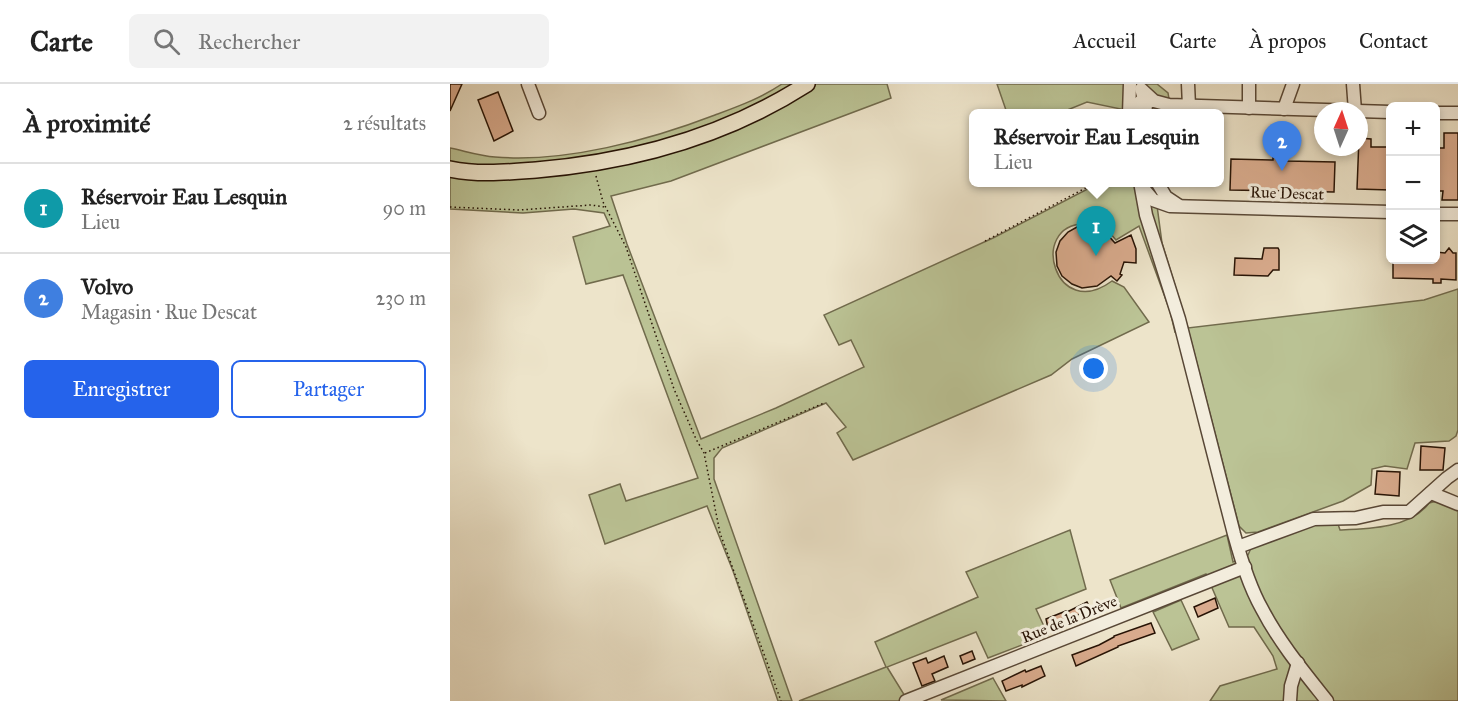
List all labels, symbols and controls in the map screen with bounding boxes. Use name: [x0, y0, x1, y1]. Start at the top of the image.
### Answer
search box: [129, 14, 549, 68]
text: Carte: [30, 24, 93, 59]
icon: search: [150, 25, 183, 58]
text: Rechercher: [198, 28, 300, 55]
text: Accueil: [1073, 28, 1136, 54]
text: Carte: [1169, 28, 1217, 54]
text: À propos: [1250, 28, 1326, 54]
text: Contact: [1359, 28, 1428, 54]
north arrow: [1314, 102, 1368, 156]
map controls: [1386, 102, 1440, 264]
button: +: [1386, 102, 1440, 156]
text: À proximité: [24, 107, 150, 139]
popup: [969, 109, 1224, 187]
text: 2 résultats: [343, 111, 426, 135]
pin: 2: [1262, 122, 1302, 171]
text: Réservoir Eau Lesquin: [993, 123, 1200, 150]
text: Lieu: [993, 150, 1033, 174]
button: −: [1386, 156, 1440, 210]
street label: Rue Descat: [1250, 182, 1325, 204]
text: Réservoir Eau Lesquin: [81, 183, 287, 210]
text: 1: [40, 196, 47, 220]
text: 90 m: [383, 196, 426, 220]
pin: 1: [1076, 206, 1116, 256]
text: Lieu: [81, 210, 120, 234]
button: layers: [1386, 210, 1440, 264]
text: Volvo: [81, 273, 133, 300]
text: 2: [39, 286, 48, 310]
text: 230 m: [375, 286, 426, 310]
text: Magasin · Rue Descat: [81, 300, 257, 324]
your location: [1079, 354, 1108, 383]
button: Enregistrer: [24, 360, 219, 418]
button: Partager: [231, 360, 426, 418]
street label: Rue de la Drève: [1018, 591, 1120, 647]

